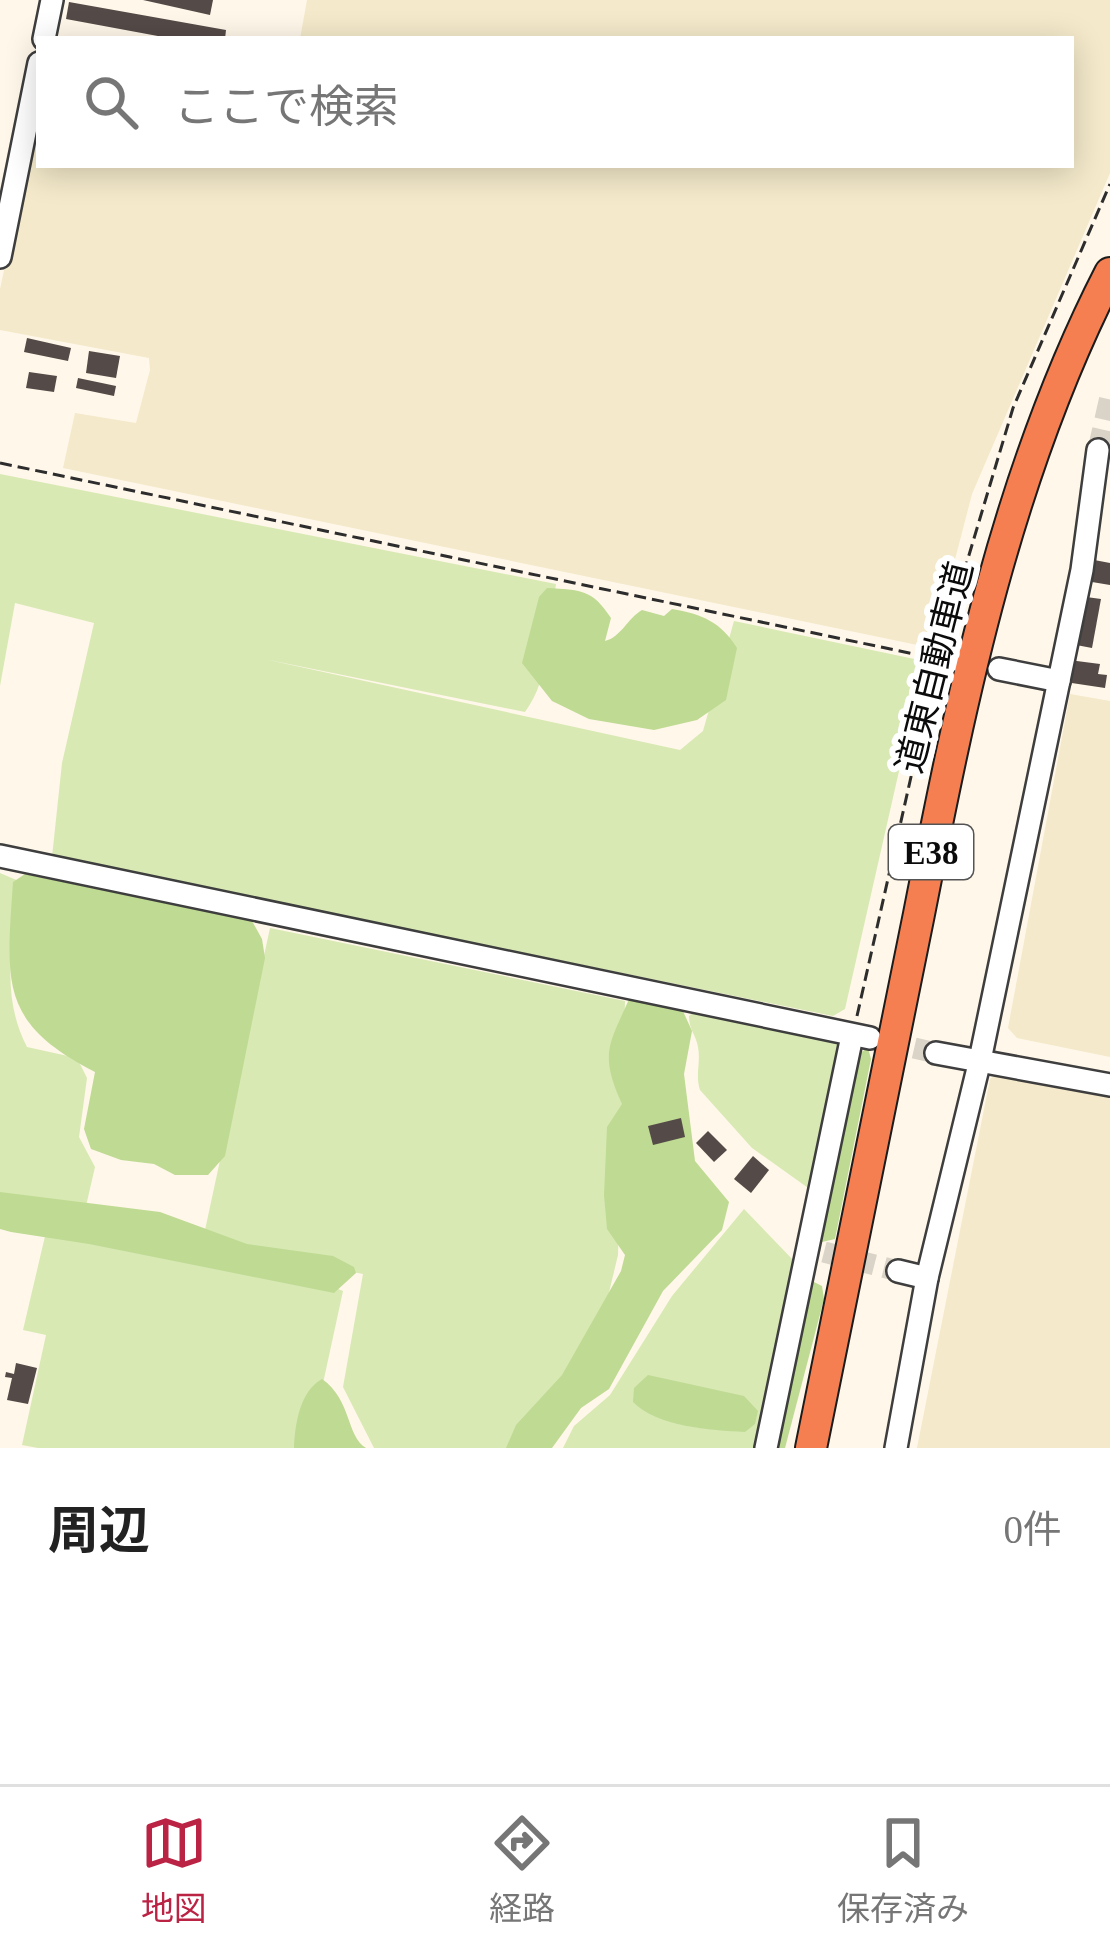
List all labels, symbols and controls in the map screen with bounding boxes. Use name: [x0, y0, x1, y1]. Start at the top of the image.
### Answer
search box: [36, 36, 1074, 168]
icon: search: [78, 69, 144, 135]
text: ここで検索: [174, 82, 399, 132]
street label: 道東自動車道: [889, 558, 981, 777]
road number: E38: [889, 825, 973, 879]
text: 周辺: [48, 1503, 150, 1559]
text: 0件: [1003, 1508, 1062, 1551]
tab: 地図: [141, 1810, 207, 1930]
tab: 経路: [489, 1810, 555, 1930]
tab: 保存済み: [837, 1810, 969, 1930]

